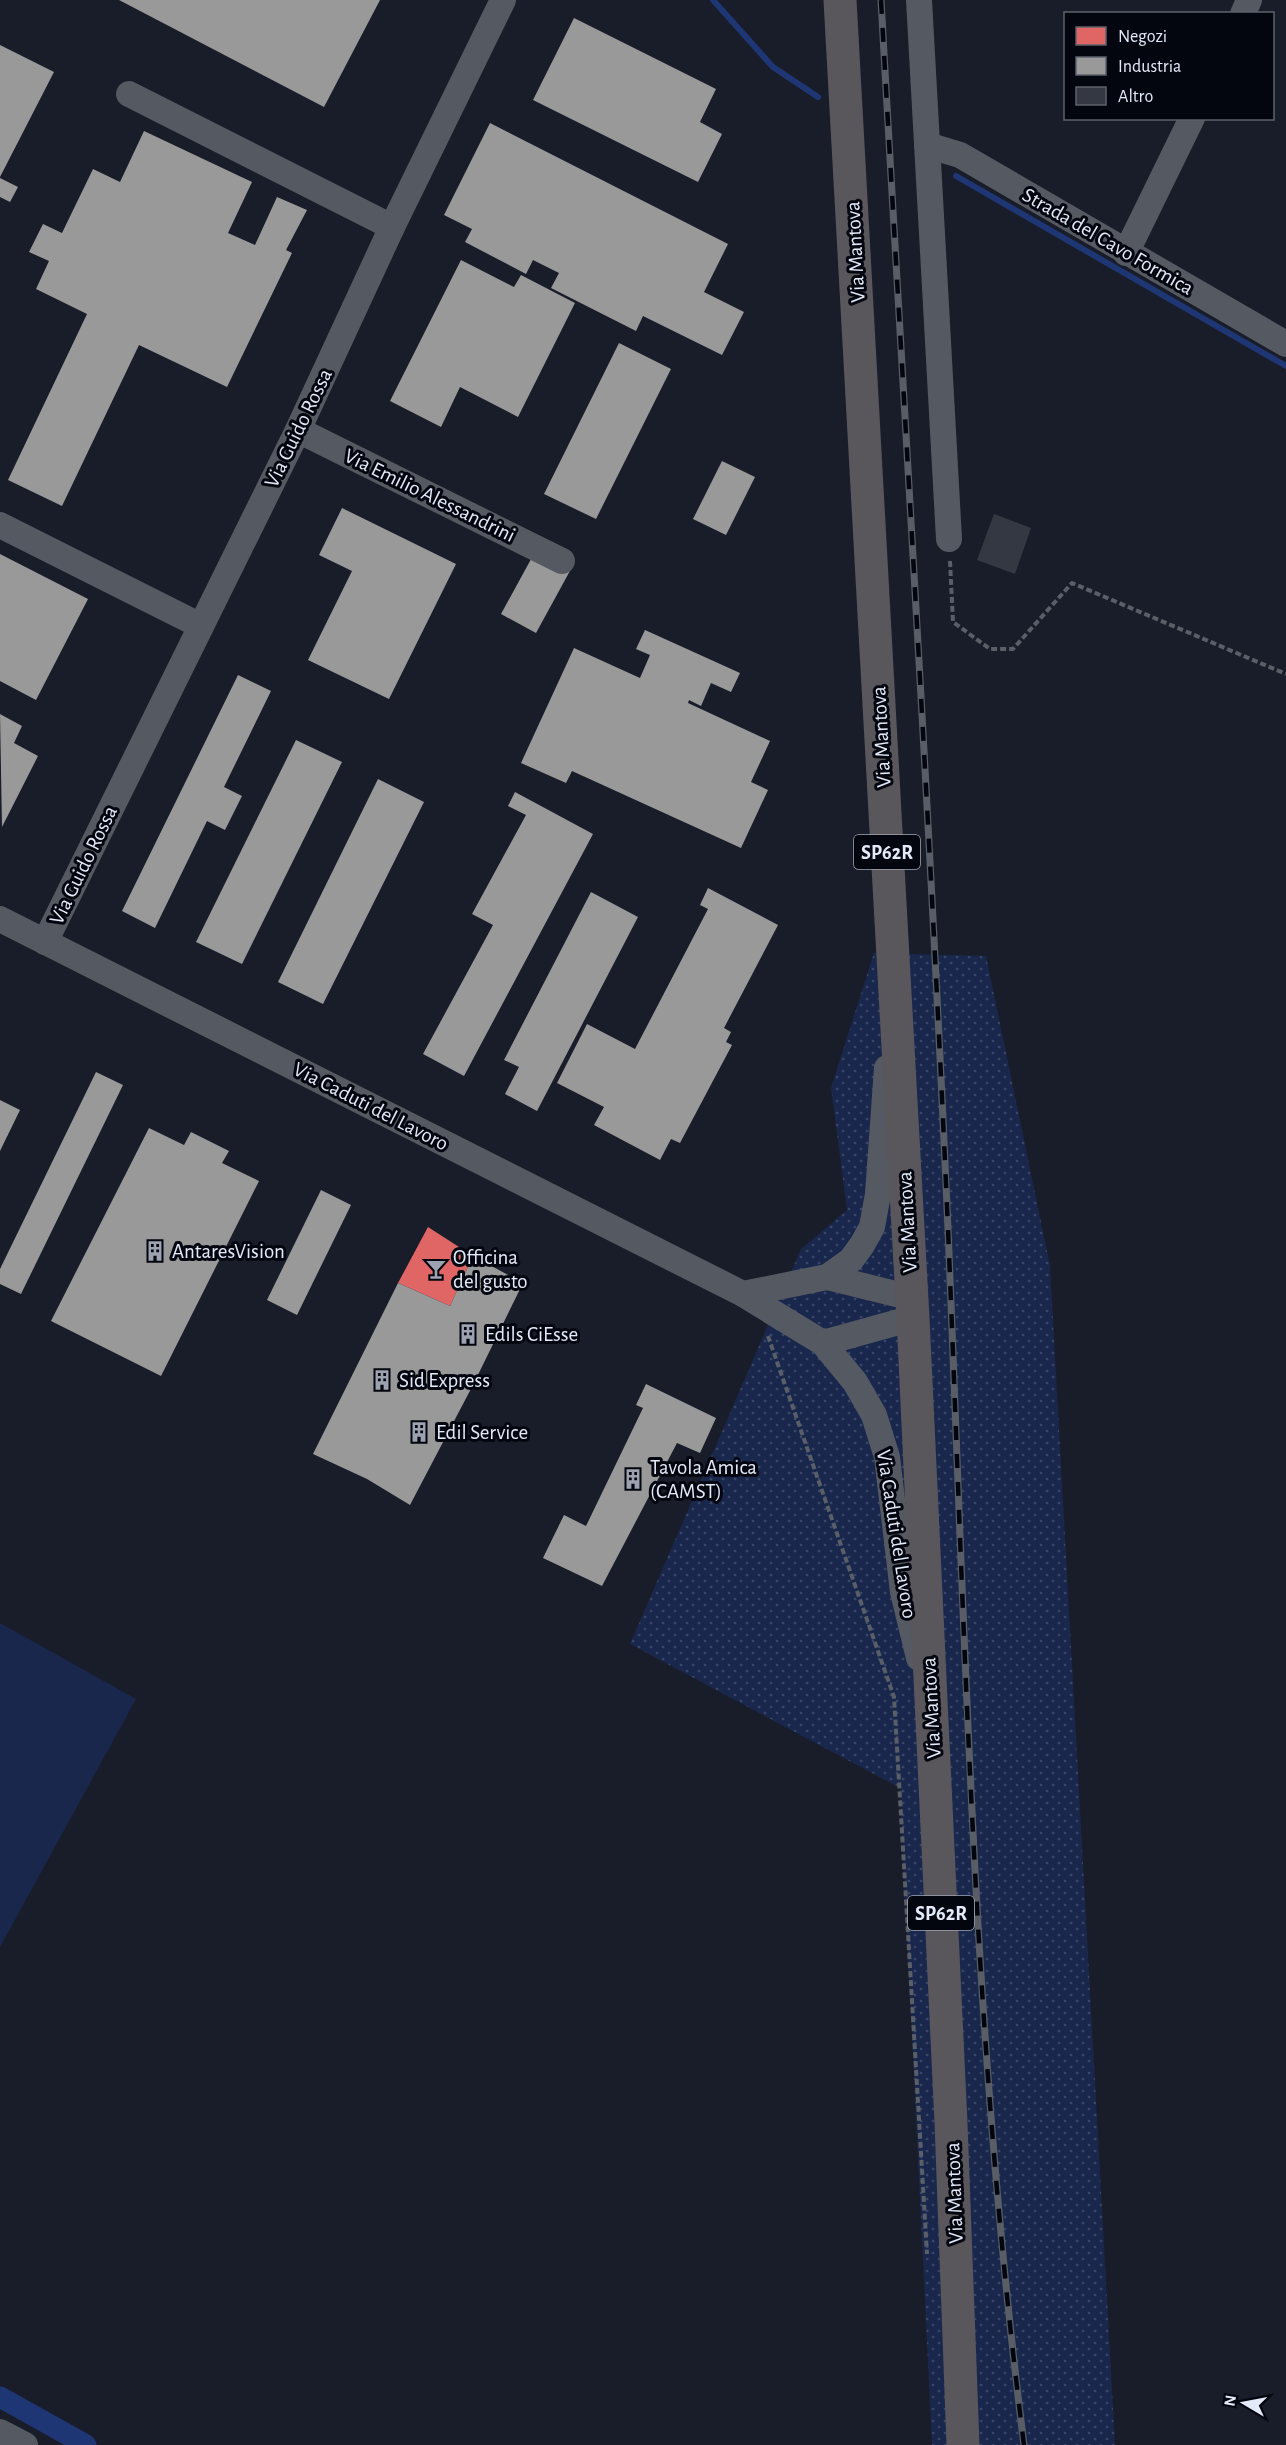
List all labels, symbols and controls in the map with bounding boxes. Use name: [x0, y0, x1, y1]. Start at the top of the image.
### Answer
legend: [1064, 12, 1274, 120]
text: Negozi: [1118, 28, 1167, 46]
text: Industria: [1118, 58, 1181, 76]
text: Altro: [1118, 88, 1153, 106]
street label: Strada del Cavo Formica: [1019, 184, 1197, 299]
street label: Via Mantova: [842, 200, 869, 303]
street label: Via Guido Rossa: [261, 365, 336, 491]
street label: Via Emilio Alessandrini: [341, 445, 519, 546]
street label: Via Mantova: [868, 685, 895, 788]
street label: Via Guido Rossa: [46, 802, 121, 928]
road number: SP62R: [854, 835, 920, 869]
street label: Via Caduti del Lavoro: [290, 1058, 452, 1155]
street label: Via Mantova: [894, 1170, 921, 1273]
building icon: AntaresVision: [143, 1239, 167, 1263]
place label: AntaresVision: [172, 1241, 285, 1262]
place label: Officina del gusto: [453, 1247, 528, 1292]
bar icon: Officina del gusto: [424, 1257, 448, 1281]
building icon: Edils CiEsse: [456, 1322, 480, 1346]
place label: Edils CiEsse: [485, 1324, 578, 1345]
building icon: Sid Express: [370, 1368, 394, 1392]
place label: Sid Express: [399, 1370, 490, 1391]
building icon: Edil Service: [407, 1420, 431, 1444]
place label: Edil Service: [436, 1422, 528, 1443]
street label: Via Caduti del Lavoro: [873, 1448, 920, 1620]
place label: Tavola Amica (CAMST): [650, 1457, 757, 1502]
building icon: Tavola Amica (CAMST): [621, 1467, 645, 1491]
street label: Via Mantova: [918, 1656, 945, 1759]
road number: SP62R: [908, 1896, 974, 1930]
street label: Via Mantova: [942, 2142, 967, 2244]
north arrow: [1214, 2373, 1274, 2433]
text: N: [1221, 2394, 1239, 2407]

